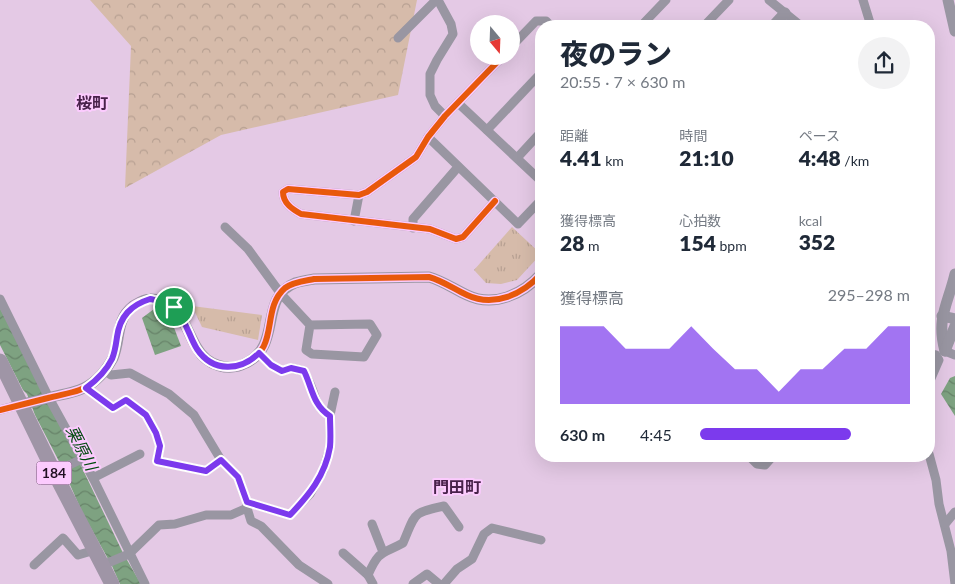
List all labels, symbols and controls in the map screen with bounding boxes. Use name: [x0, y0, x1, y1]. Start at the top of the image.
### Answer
north arrow: [470, 15, 520, 65]
map controls: [470, 15, 520, 65]
text: 夜のラン: [560, 36, 672, 70]
button: share: [858, 37, 910, 89]
text: 20:55 · 7 × 630 m: [560, 72, 685, 91]
district label: 桜町: [76, 93, 108, 112]
text: 距離: [560, 127, 588, 144]
text: 時間: [679, 127, 707, 144]
text: ペース: [799, 127, 840, 144]
text: 4.41: [560, 145, 602, 170]
text: 21:10: [679, 145, 734, 170]
text: 4:48: [799, 145, 841, 170]
text: km: [602, 152, 624, 169]
text: /km: [841, 152, 869, 169]
text: 獲得標高: [560, 212, 616, 229]
text: 心拍数: [679, 212, 721, 229]
text: kcal: [799, 212, 822, 229]
text: 352: [799, 229, 835, 254]
text: 28: [560, 230, 584, 255]
text: 154: [679, 230, 716, 255]
text: m: [584, 237, 599, 254]
text: bpm: [716, 237, 747, 254]
text: 295–298 m: [828, 285, 910, 304]
pin: [153, 286, 195, 328]
text: 獲得標高: [560, 288, 624, 307]
icon: arrive: [160, 293, 188, 321]
water label: 栗原川: [63, 422, 103, 475]
text: 630 m: [560, 425, 605, 444]
text: 4:45: [640, 425, 672, 444]
road number: 184: [36, 462, 72, 484]
district label: 門田町: [433, 477, 481, 496]

